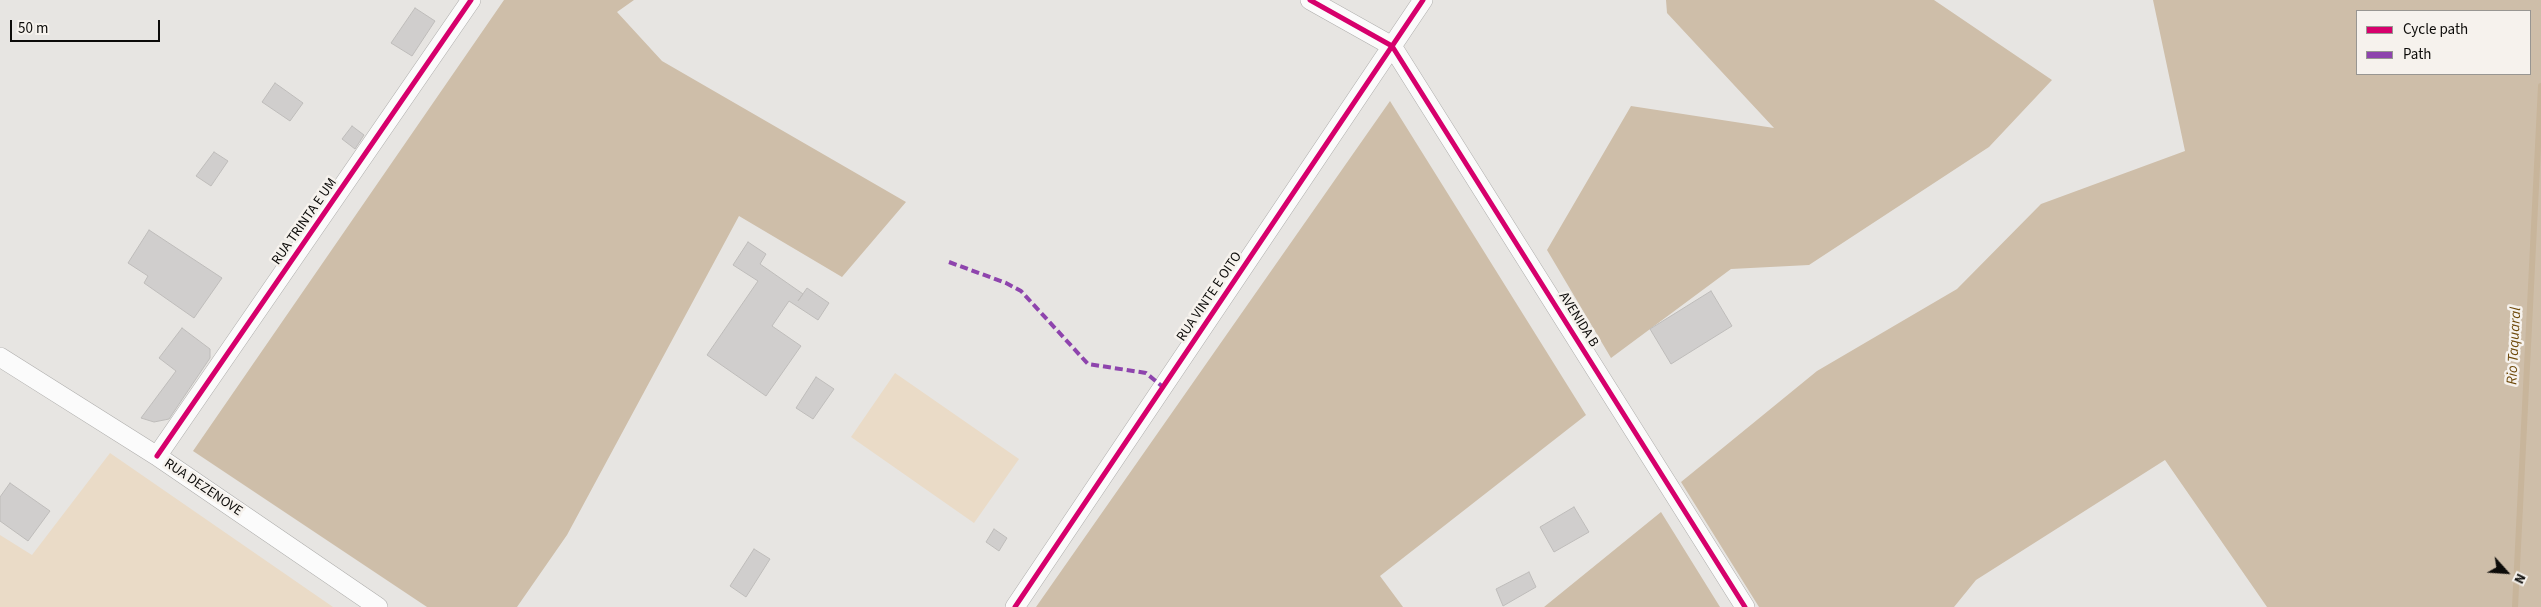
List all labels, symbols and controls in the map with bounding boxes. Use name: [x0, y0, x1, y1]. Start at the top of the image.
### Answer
scale bar: [12, 10, 162, 42]
legend: [2356, 10, 2531, 75]
text: 50 m: [18, 18, 48, 39]
text: Cycle path: [2403, 19, 2468, 40]
text: Path: [2403, 44, 2431, 65]
street label: RUA TRINTA E UM: [269, 175, 341, 269]
street label: RUA VINTE E OITO: [1174, 249, 1246, 345]
street label: AVENIDA B: [1554, 289, 1602, 351]
water label: Rio Taquaral: [2504, 307, 2526, 385]
street label: RUA DEZENOVE: [161, 456, 245, 520]
north arrow: [2481, 547, 2531, 597]
text: N: [2508, 570, 2531, 587]

